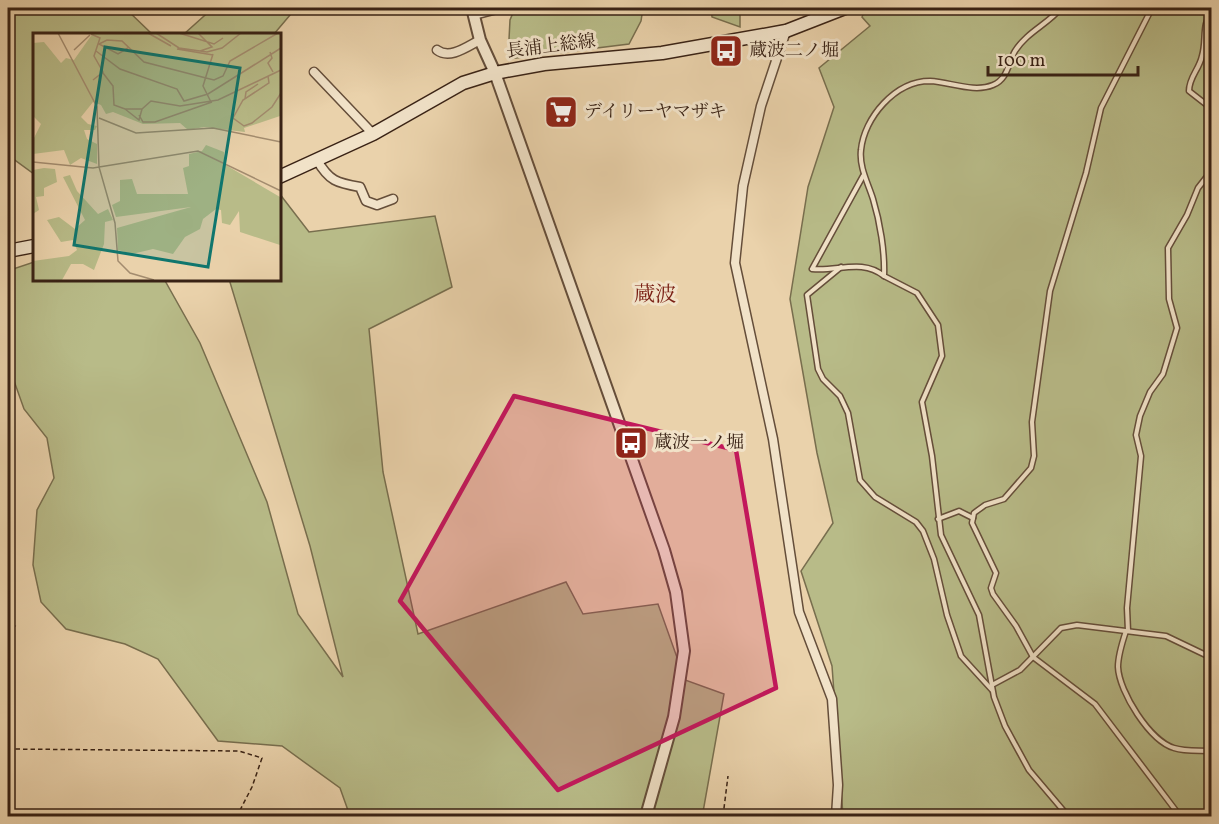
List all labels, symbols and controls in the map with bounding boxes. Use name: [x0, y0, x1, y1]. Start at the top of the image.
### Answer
street label: 長浦上総線: [505, 29, 597, 65]
inset map: [33, 33, 280, 280]
bus stop icon: 蔵波二ノ堀: [708, 33, 744, 69]
place label: 蔵波二ノ堀: [749, 39, 839, 64]
scale bar: [988, 39, 1138, 77]
text: 100 m: [997, 49, 1046, 74]
supermarket icon: デイリーヤマザキ: [543, 94, 579, 130]
place label: デイリーヤマザキ: [584, 100, 727, 125]
district label: 蔵波: [634, 281, 676, 310]
bus stop icon: 蔵波一ノ堀: [613, 425, 649, 461]
place label: 蔵波一ノ堀: [654, 431, 744, 456]

